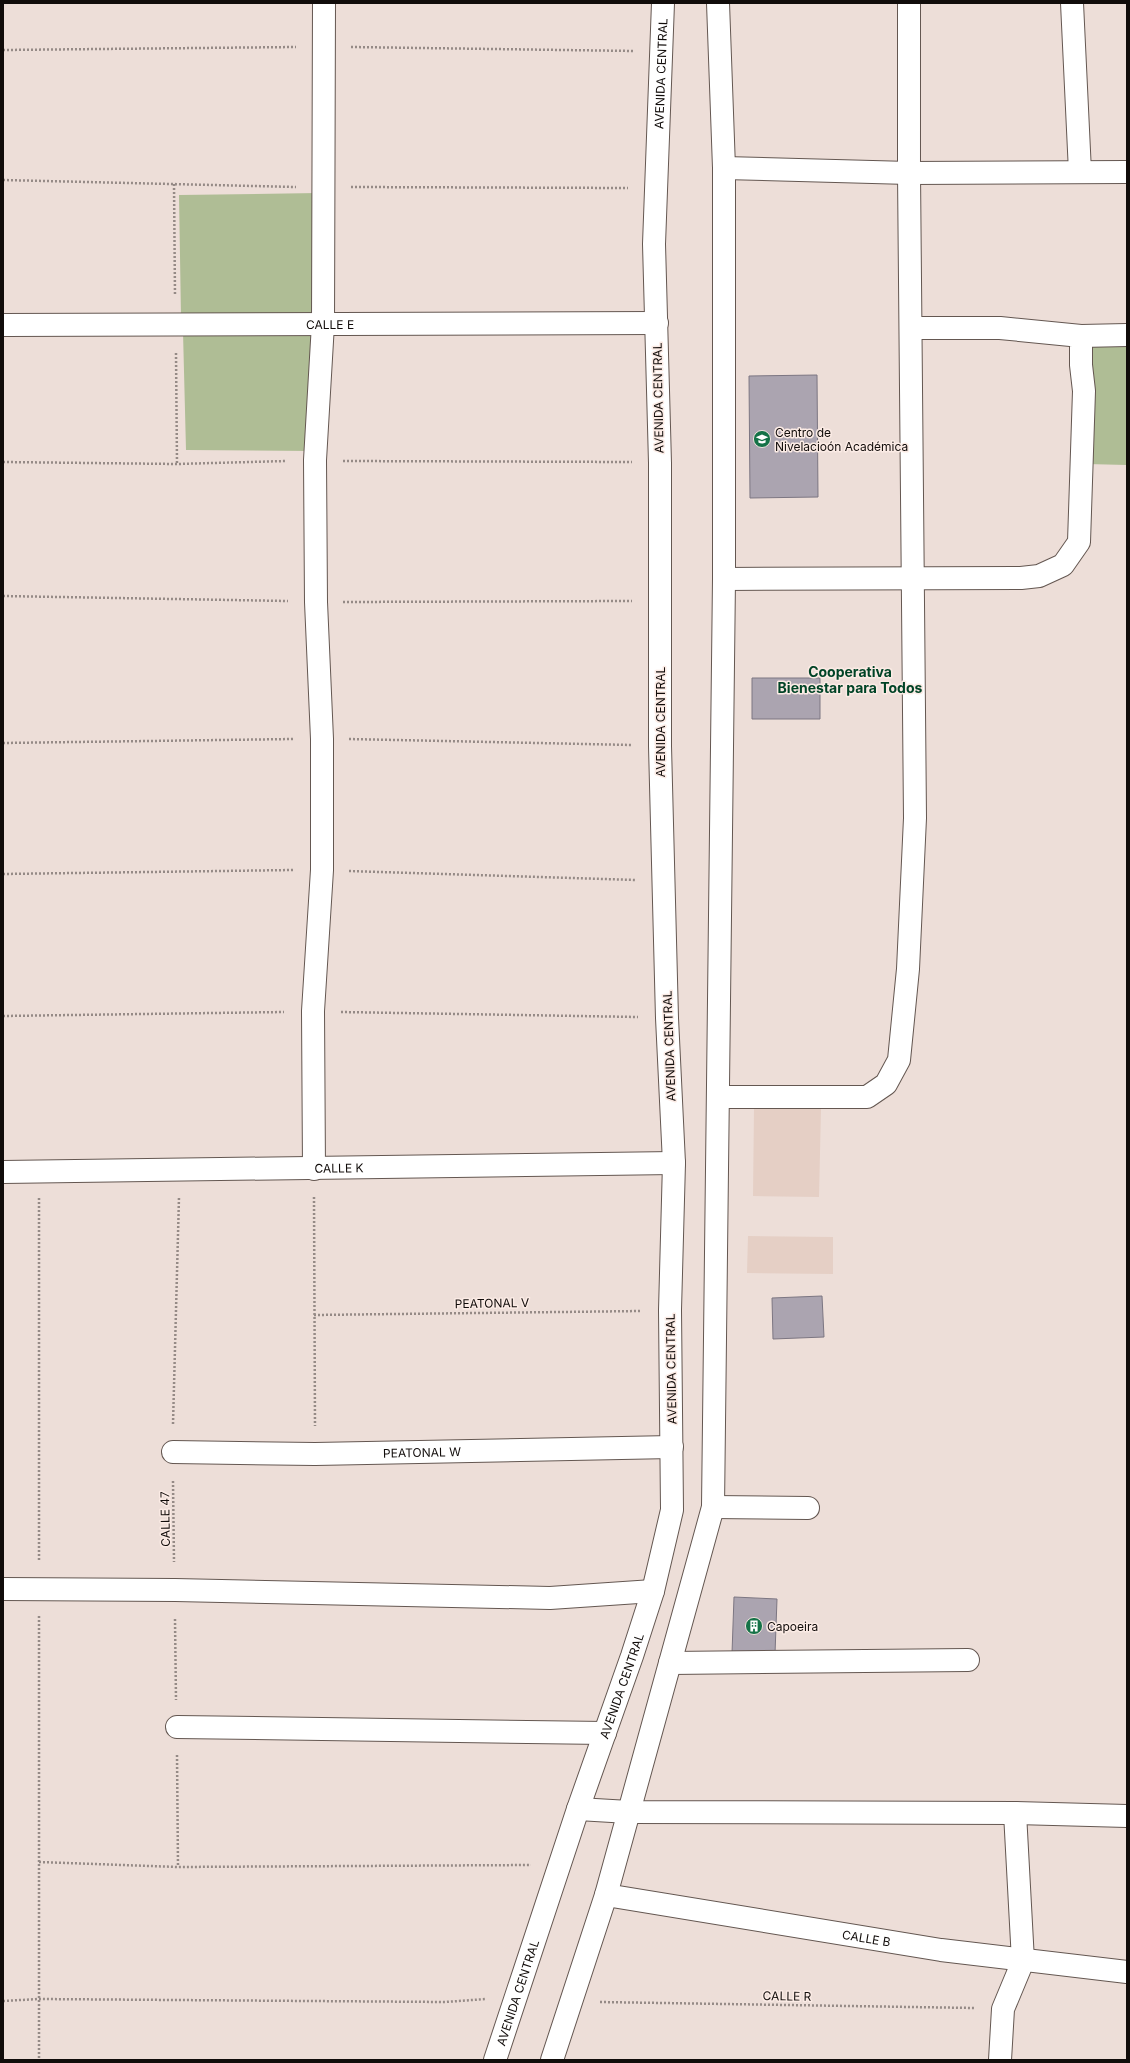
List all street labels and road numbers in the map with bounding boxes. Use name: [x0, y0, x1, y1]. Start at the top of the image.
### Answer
street label: AVENIDA CENTRAL: [651, 18, 670, 129]
street label: CALLE E: [306, 316, 354, 332]
street label: AVENIDA CENTRAL: [650, 342, 666, 453]
street label: AVENIDA CENTRAL: [653, 666, 668, 777]
street label: AVENIDA CENTRAL: [660, 990, 678, 1102]
street label: CALLE K: [314, 1160, 364, 1175]
street label: PEATONAL V: [455, 1295, 529, 1311]
street label: AVENIDA CENTRAL: [663, 1313, 679, 1424]
street label: PEATONAL W: [383, 1444, 461, 1460]
street label: CALLE 47: [157, 1491, 173, 1547]
street label: AVENIDA CENTRAL: [596, 1631, 647, 1741]
street label: CALLE B: [841, 1926, 892, 1949]
street label: AVENIDA CENTRAL: [493, 1937, 542, 2048]
street label: CALLE R: [763, 1988, 812, 2004]

